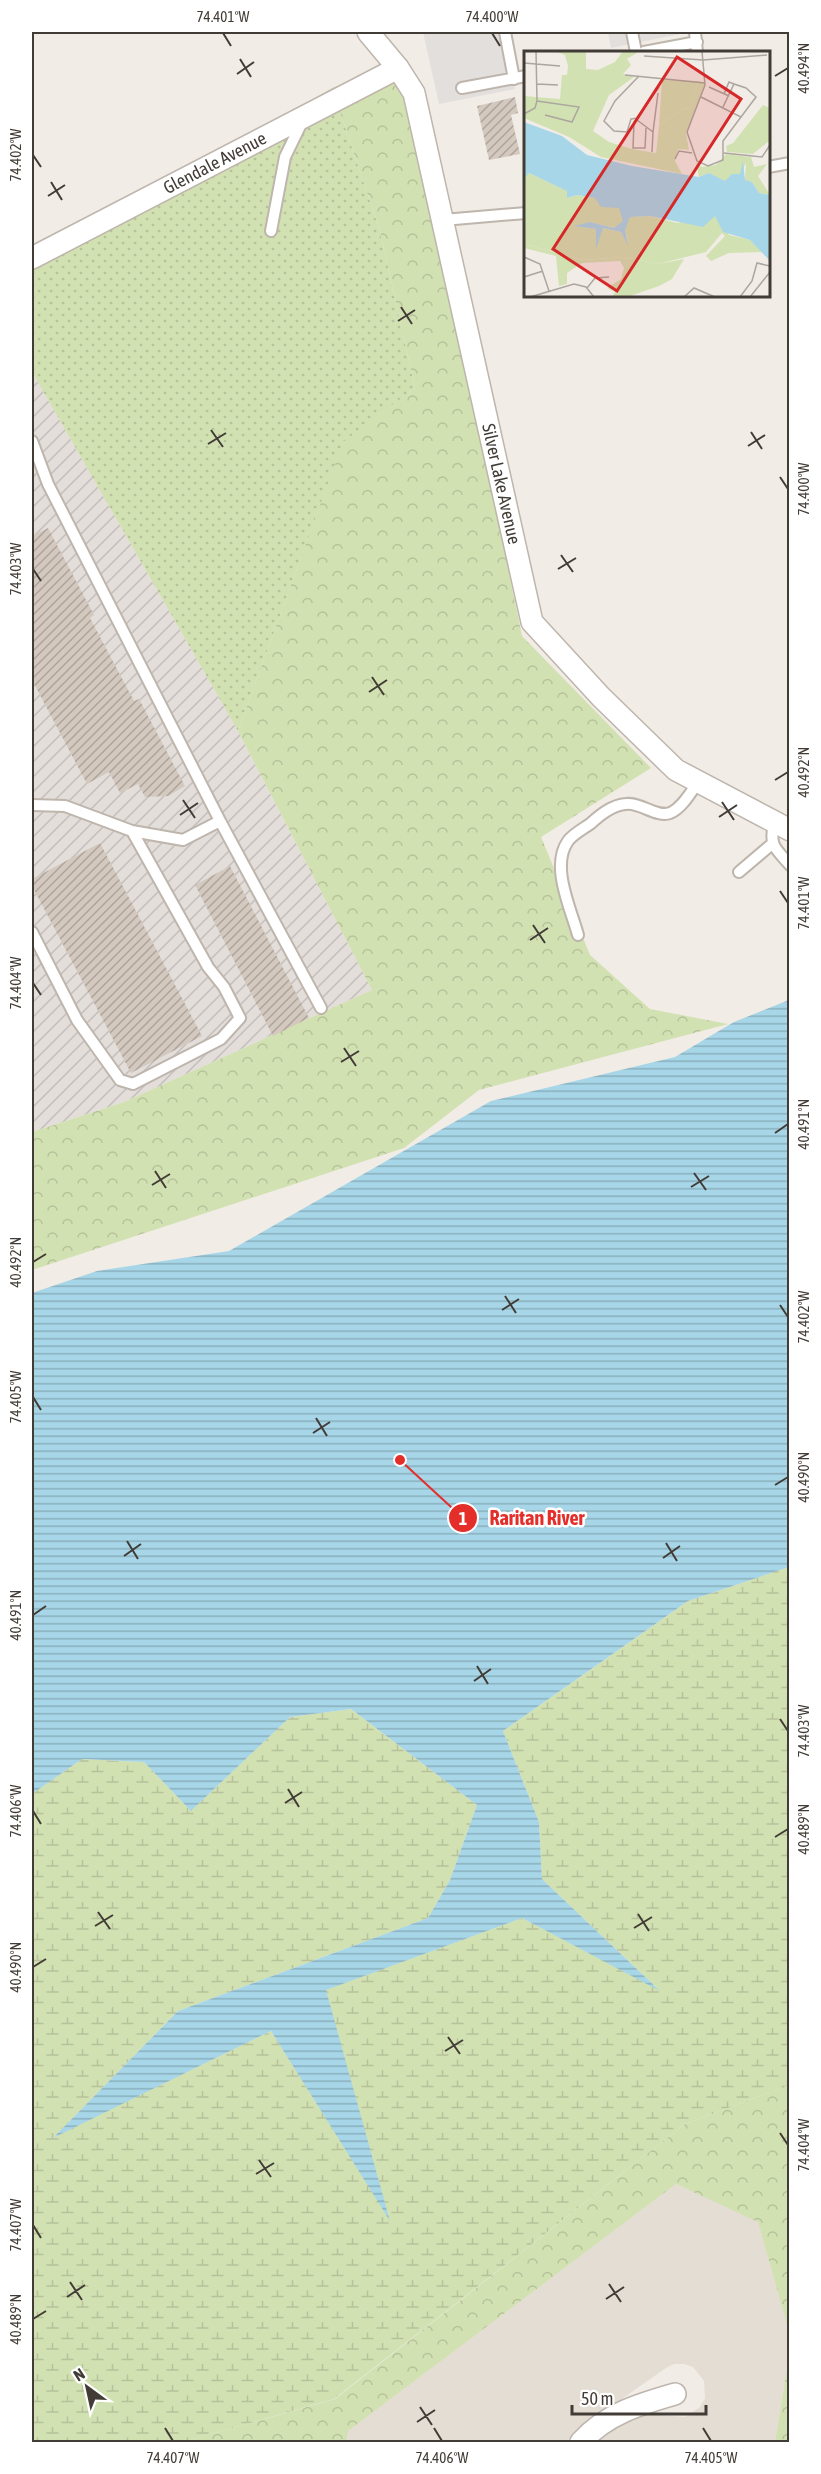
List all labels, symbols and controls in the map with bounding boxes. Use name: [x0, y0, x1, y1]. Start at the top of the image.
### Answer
text: 74.401°W: [197, 8, 250, 25]
text: 74.400°W: [466, 8, 519, 25]
text: 40.494°N: [795, 43, 812, 93]
inset map: [524, 51, 770, 297]
street label: Glendale Avenue: [160, 127, 270, 198]
text: 74.402°W: [7, 128, 24, 181]
street label: Silver Lake Avenue: [478, 421, 525, 546]
text: 74.400°W: [795, 462, 812, 515]
text: 74.403°W: [7, 542, 24, 595]
text: 40.492°N: [795, 747, 812, 797]
text: 74.401°W: [795, 876, 812, 929]
text: 74.404°W: [7, 956, 24, 1009]
text: 40.491°N: [795, 1099, 812, 1149]
text: 40.492°N: [7, 1237, 24, 1287]
text: 74.402°W: [795, 1290, 812, 1343]
text: 74.405°W: [7, 1370, 24, 1423]
text: 40.490°N: [795, 1452, 812, 1502]
callout: Raritan River: [448, 1499, 597, 1537]
text: Raritan River: [490, 1506, 586, 1529]
text: 1: [459, 1508, 467, 1529]
text: 40.491°N: [7, 1590, 24, 1640]
text: 74.403°W: [795, 1704, 812, 1757]
text: 74.406°W: [7, 1784, 24, 1837]
text: 40.489°N: [795, 1804, 812, 1854]
text: 40.490°N: [7, 1942, 24, 1992]
text: 74.404°W: [795, 2118, 812, 2171]
text: 74.407°W: [7, 2198, 24, 2251]
text: 40.489°N: [7, 2294, 24, 2344]
north arrow: [57, 2357, 117, 2417]
text: N: [70, 2364, 88, 2385]
scale bar: [572, 2378, 706, 2416]
text: 50 m: [581, 2388, 613, 2409]
text: 74.407°W: [147, 2449, 200, 2466]
text: 74.406°W: [416, 2449, 469, 2466]
text: 74.405°W: [685, 2449, 738, 2466]

